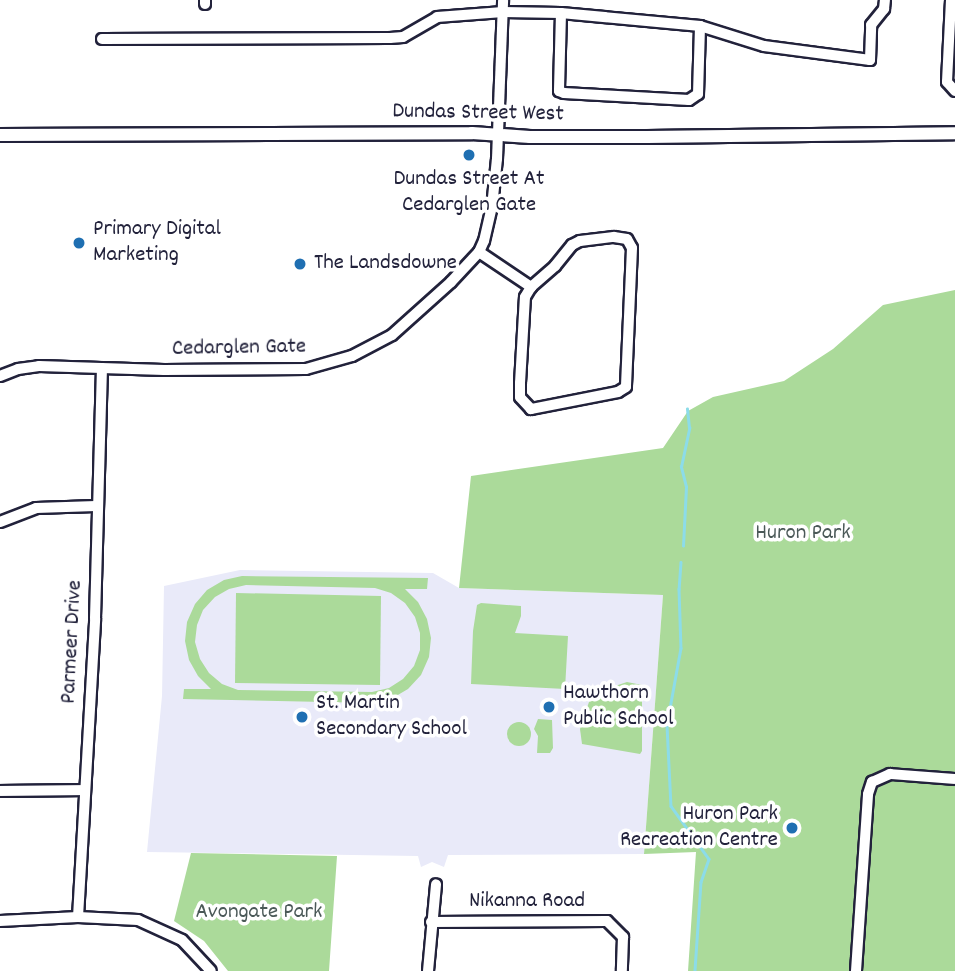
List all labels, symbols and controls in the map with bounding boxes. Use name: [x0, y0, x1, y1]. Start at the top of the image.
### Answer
street label: Dundas Street West: [392, 99, 564, 129]
marker: Dundas Street At Cedarglen Gate: [461, 147, 477, 163]
place label: Dundas Street At Cedarglen Gate: [393, 166, 545, 220]
place label: Primary Digital Marketing: [93, 216, 221, 270]
marker: Primary Digital Marketing: [71, 235, 87, 251]
place label: The Landsdowne: [314, 250, 457, 278]
marker: The Landsdowne: [292, 256, 308, 272]
street label: Cedarglen Gate: [172, 334, 306, 364]
park label: Huron Park: [755, 520, 851, 548]
street label: Parmeer Drive: [56, 579, 90, 705]
place label: Hawthorn Public School: [563, 680, 673, 734]
place label: St. Martin Secondary School: [316, 690, 467, 744]
marker: Hawthorn Public School: [541, 699, 557, 715]
marker: St. Martin Secondary School: [294, 709, 310, 725]
place label: Huron Park Recreation Centre: [620, 801, 778, 855]
marker: Huron Park Recreation Centre: [784, 820, 800, 836]
street label: Nikanna Road: [469, 888, 585, 916]
park label: Avongate Park: [196, 899, 322, 927]

